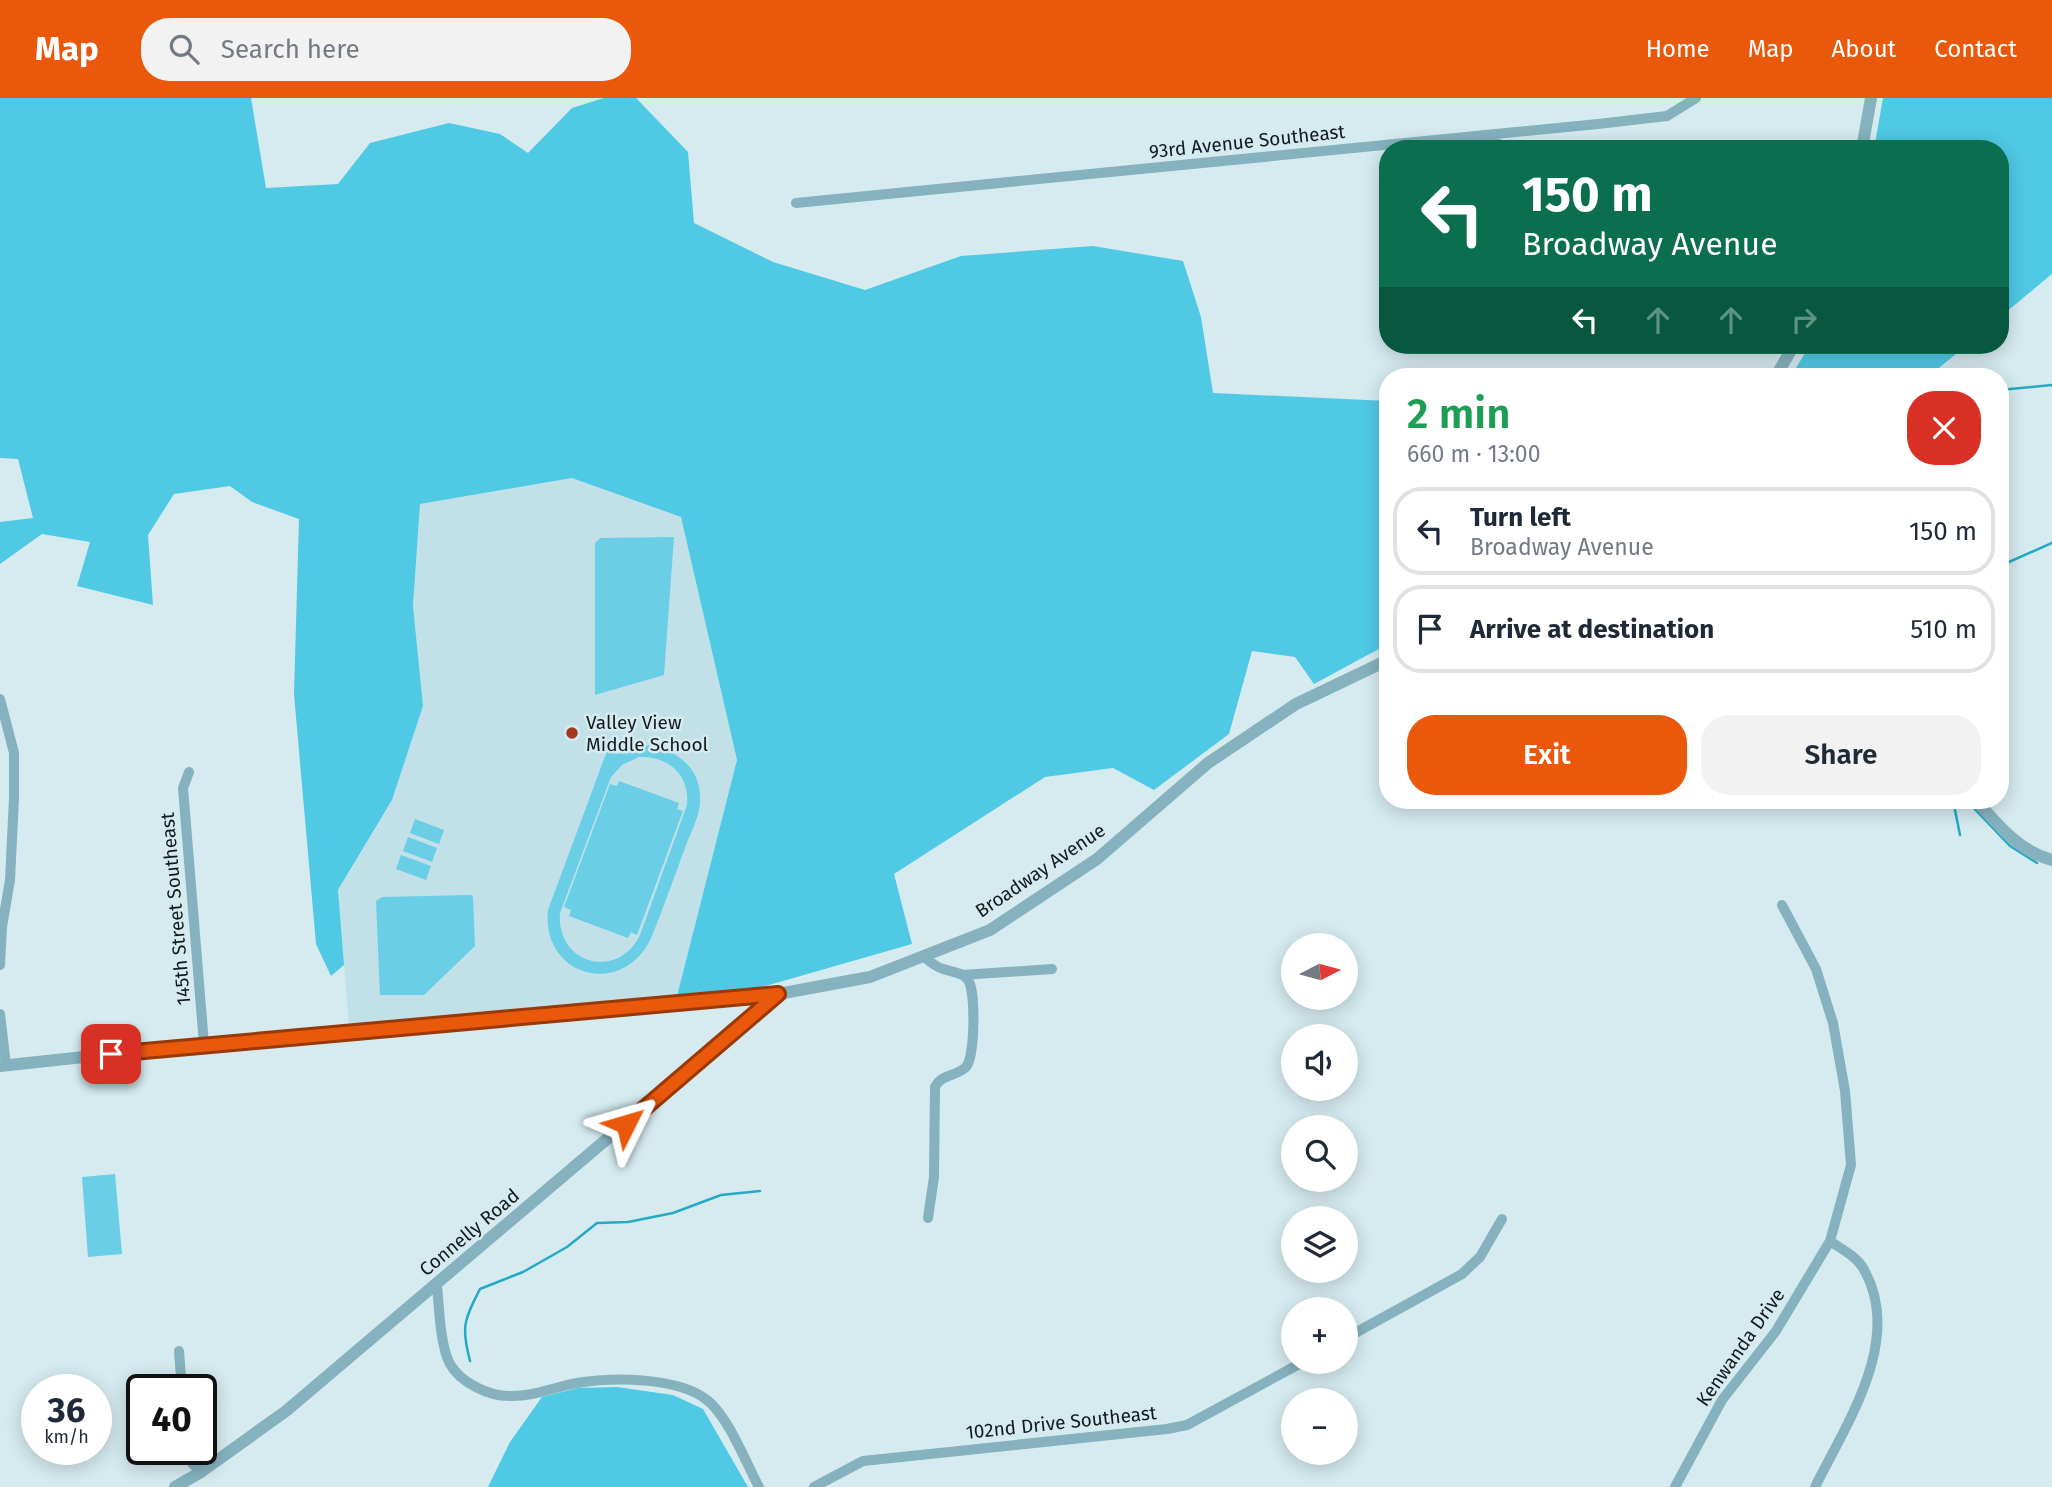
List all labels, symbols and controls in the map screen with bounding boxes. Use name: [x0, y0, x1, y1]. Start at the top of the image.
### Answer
search box: [141, 18, 631, 81]
text: Map: [35, 29, 99, 69]
icon: search: [165, 30, 203, 68]
text: Search here: [221, 34, 360, 65]
text: Home: [1646, 35, 1710, 63]
text: Map: [1748, 35, 1794, 63]
text: About: [1832, 35, 1896, 63]
text: Contact: [1934, 35, 2017, 63]
street label: 93rd Avenue Southeast: [1148, 120, 1346, 163]
text: 150 m: [1522, 165, 1653, 224]
icon: left: [1407, 168, 1498, 259]
text: Broadway Avenue: [1522, 225, 1778, 263]
icon: left: [1566, 301, 1604, 339]
icon: ahead: [1639, 301, 1677, 339]
icon: ahead: [1712, 301, 1750, 339]
icon: right: [1785, 301, 1823, 339]
text: 2 min: [1407, 389, 1511, 439]
button: close: [1907, 391, 1981, 465]
text: 660 m · 13:00: [1407, 440, 1541, 468]
text: Turn left: [1470, 502, 1571, 533]
icon: left: [1411, 512, 1449, 550]
text: 150 m: [1909, 516, 1977, 547]
text: Broadway Avenue: [1470, 533, 1654, 561]
icon: arrive: [1411, 610, 1449, 648]
text: Arrive at destination: [1470, 614, 1714, 645]
text: 510 m: [1910, 614, 1977, 645]
place label: Valley View Middle School: [586, 711, 708, 756]
button: Exit: [1407, 715, 1687, 795]
button: Share: [1701, 715, 1981, 795]
marker: Valley View Middle School: [564, 725, 580, 741]
street label: 145th Street Southeast: [156, 811, 195, 1006]
street label: Broadway Avenue: [971, 818, 1110, 922]
north arrow: [1281, 933, 1358, 1010]
map controls: [1281, 933, 1358, 1465]
pin: [81, 1024, 141, 1084]
button: sound: [1281, 1024, 1358, 1101]
icon: arrive: [92, 1035, 130, 1073]
position arrow: [589, 1087, 663, 1161]
button: search: [1281, 1115, 1358, 1192]
street label: Connelly Road: [415, 1184, 524, 1281]
button: layers: [1281, 1206, 1358, 1283]
street label: Kenwanda Drive: [1691, 1284, 1790, 1411]
button: +: [1281, 1297, 1358, 1374]
speed limit sign: 40: [126, 1374, 217, 1465]
button: −: [1281, 1388, 1358, 1465]
text: 36: [48, 1389, 85, 1431]
street label: 102nd Drive Southeast: [965, 1401, 1158, 1444]
text: km/h: [44, 1426, 89, 1448]

